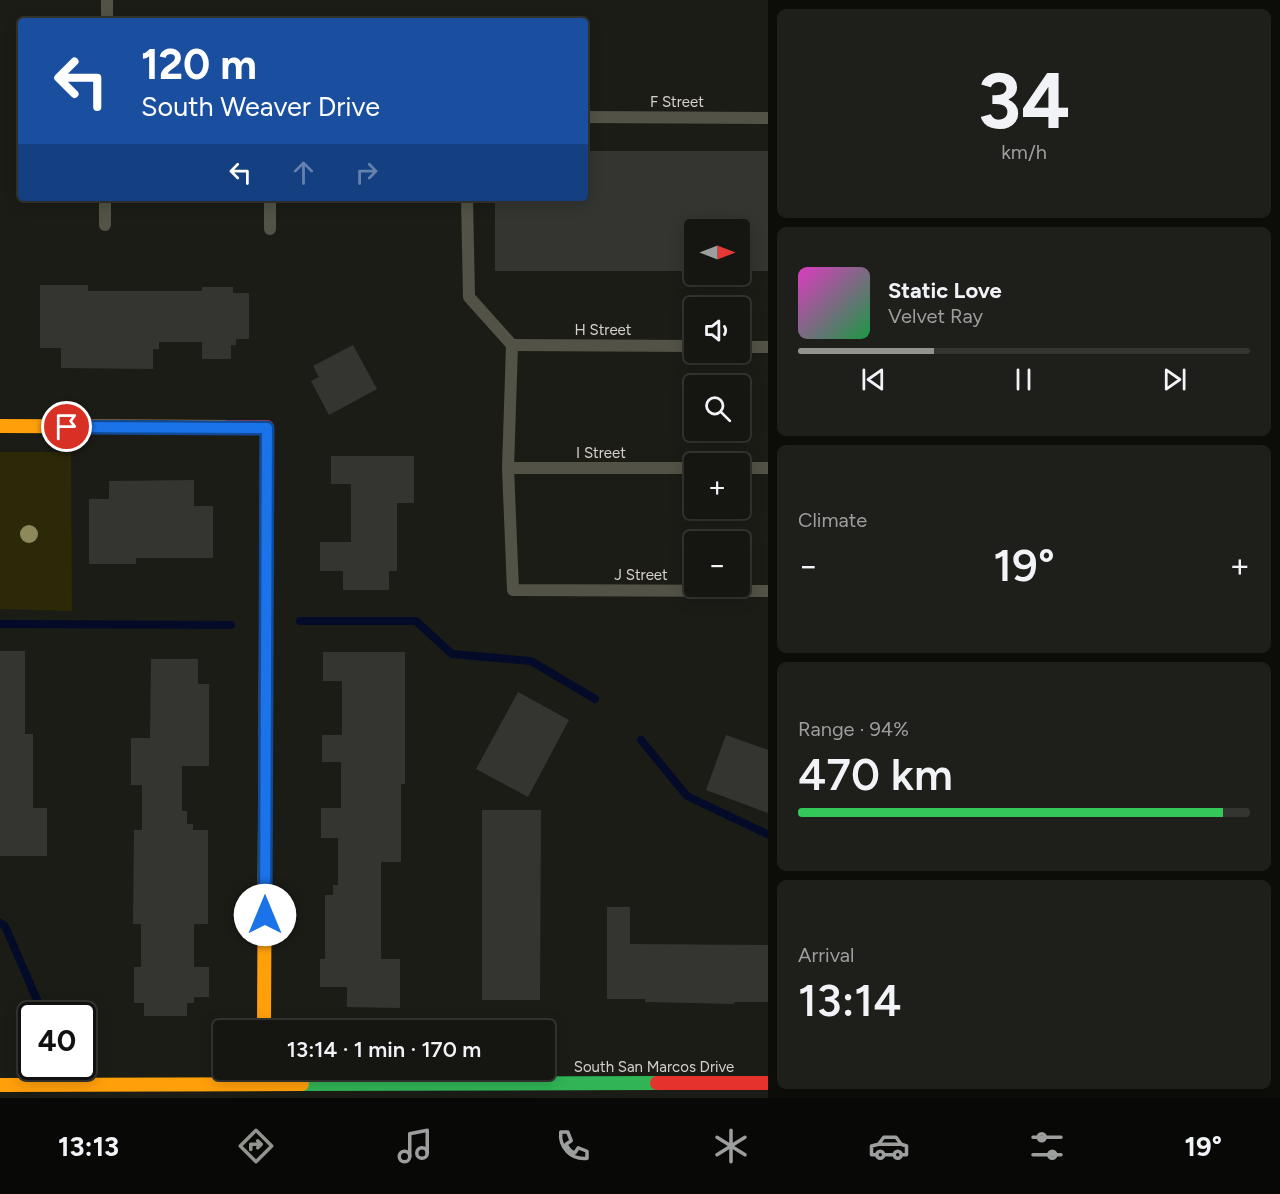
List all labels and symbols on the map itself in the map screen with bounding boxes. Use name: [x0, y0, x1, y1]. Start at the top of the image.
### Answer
street label: F Street: [650, 93, 704, 111]
north arrow: [684, 219, 750, 285]
street label: H Street: [575, 321, 632, 339]
pin: [41, 401, 92, 452]
street label: I Street: [576, 444, 626, 462]
street label: J Street: [614, 566, 668, 584]
position arrow: [233, 883, 297, 947]
speed limit sign: 40: [18, 1002, 96, 1080]
street label: South San Marcos Drive: [574, 1058, 734, 1076]

